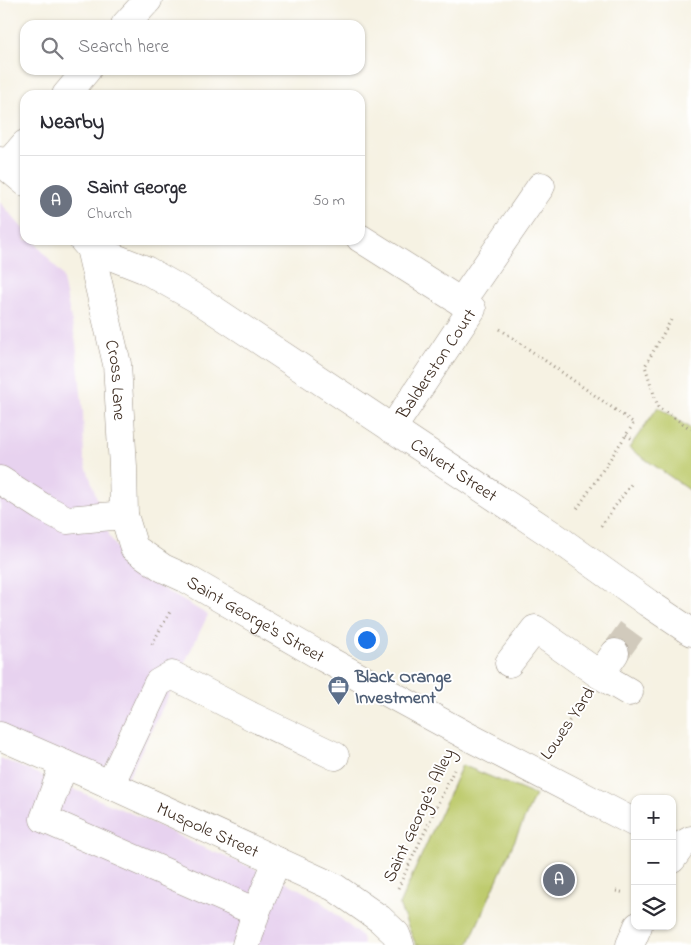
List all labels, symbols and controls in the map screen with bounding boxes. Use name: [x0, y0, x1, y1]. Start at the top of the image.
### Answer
search box: [20, 20, 365, 75]
icon: search: [38, 34, 66, 62]
text: Search here: [78, 34, 169, 61]
text: Nearby: [40, 108, 104, 138]
text: Saint George: [87, 175, 187, 202]
text: A: [51, 189, 61, 213]
text: 50 m: [313, 189, 345, 213]
text: Church: [87, 202, 132, 226]
street label: Balderston Court: [391, 304, 484, 426]
street label: Cross Lane: [97, 338, 131, 422]
street label: Calvert Street: [404, 433, 502, 510]
street label: Saint George's Street: [181, 570, 329, 671]
your location: [354, 627, 380, 653]
place label: Black Orange Investment: [354, 665, 452, 712]
office icon: Black Orange Investment: [327, 674, 351, 705]
street label: Lowes Yard: [535, 682, 603, 766]
street label: Saint George's Alley: [377, 745, 463, 888]
map controls: [631, 795, 676, 930]
button: +: [631, 795, 676, 840]
street label: Muspole Street: [152, 796, 263, 866]
button: −: [631, 840, 676, 885]
pin: A: [543, 861, 575, 899]
button: layers: [631, 885, 676, 930]

